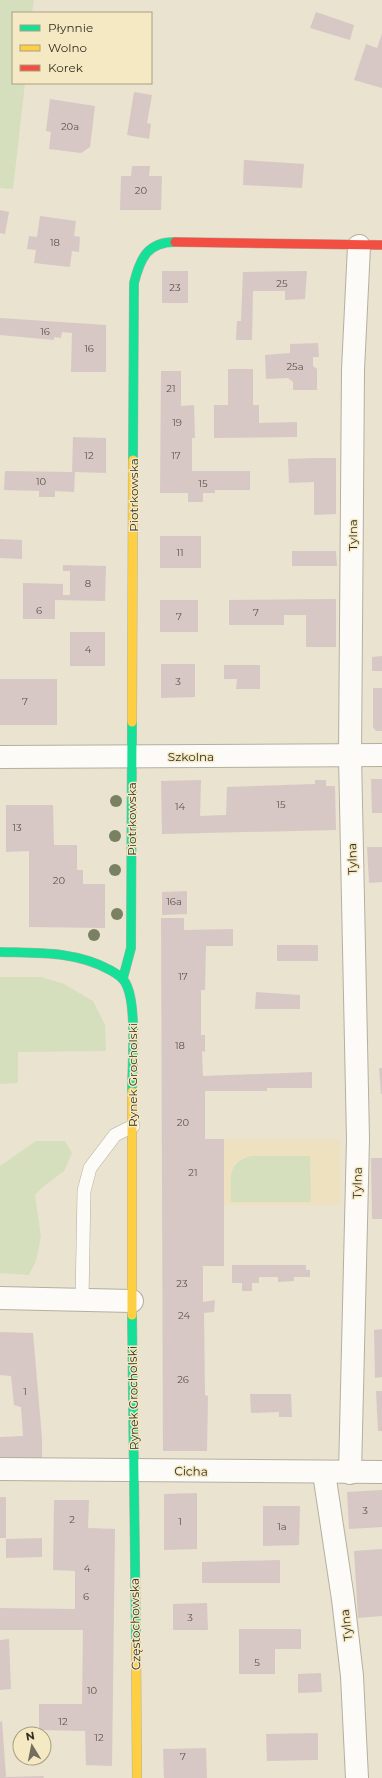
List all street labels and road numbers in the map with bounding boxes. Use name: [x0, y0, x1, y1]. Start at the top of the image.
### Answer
street label: Piotrkowska: [126, 458, 141, 532]
street label: Tylna: [345, 519, 360, 551]
street label: Szkolna: [168, 749, 214, 764]
street label: Piotrkowska: [124, 782, 139, 856]
street label: Tylna: [344, 843, 360, 875]
street label: Rynek Grocholski: [125, 1023, 140, 1127]
street label: Tylna: [349, 1167, 365, 1199]
street label: Rynek Grocholski: [125, 1346, 141, 1450]
street label: Cicha: [174, 1463, 208, 1479]
street label: Częstochowska: [127, 1578, 143, 1670]
street label: Tylna: [337, 1608, 355, 1642]

